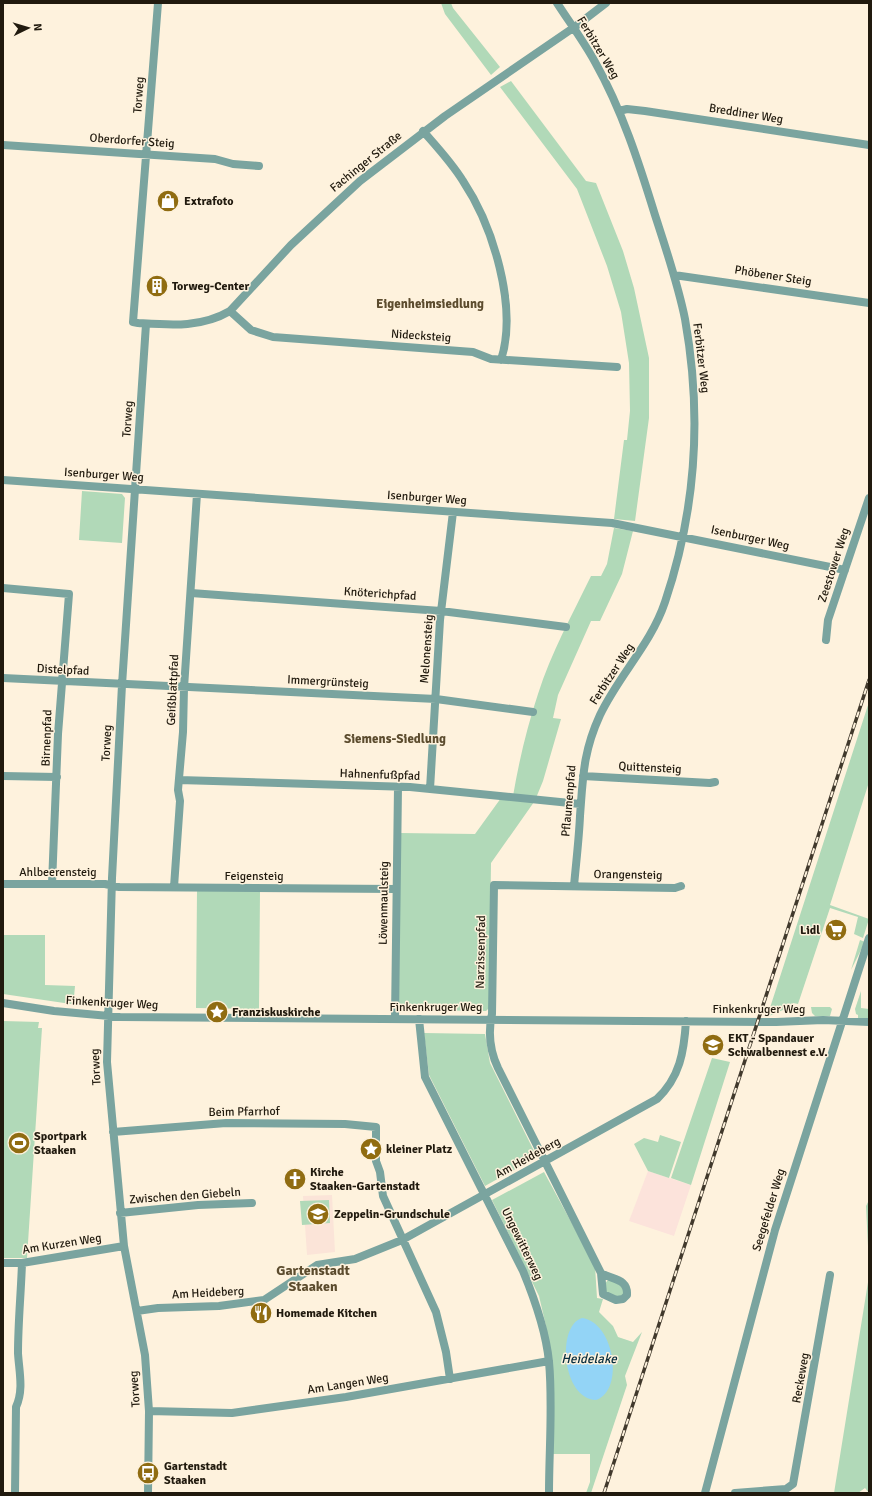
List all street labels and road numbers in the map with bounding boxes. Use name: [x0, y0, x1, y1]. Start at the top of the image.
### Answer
street label: Ferbitzer Weg: [573, 14, 623, 82]
street label: Torweg: [130, 76, 148, 114]
street label: Breddiner Weg: [708, 101, 784, 127]
street label: Fachinger Straße: [327, 128, 405, 196]
street label: Oberdorfer Steig: [89, 131, 175, 151]
street label: Phöbener Steig: [733, 262, 813, 290]
street label: Ferbitzer Weg: [689, 322, 713, 394]
street label: Nidecksteig: [390, 326, 452, 346]
street label: Torweg: [119, 400, 137, 438]
street label: Isenburger Weg: [64, 465, 144, 485]
street label: Isenburger Weg: [387, 488, 467, 508]
street label: Isenburger Weg: [709, 522, 791, 554]
street label: Zeestower Weg: [815, 526, 853, 604]
street label: Knöterichpfad: [343, 584, 417, 604]
street label: Melonensteig: [417, 614, 437, 684]
street label: Ferbitzer Weg: [586, 640, 638, 708]
street label: Geißblattpfad: [164, 654, 182, 726]
street label: Distelpfad: [36, 661, 90, 679]
street label: Immergrünsteig: [287, 672, 369, 692]
street label: Birnenpfad: [39, 709, 55, 767]
street label: Torweg: [99, 724, 115, 762]
street label: Quittensteig: [618, 759, 682, 777]
street label: Pflaumenpfad: [558, 765, 580, 837]
street label: Hahnenfußpfad: [339, 766, 421, 784]
street label: Löwenmaulsteig: [376, 861, 392, 945]
street label: Ahlbeerensteig: [19, 865, 97, 880]
street label: Orangensteig: [594, 867, 662, 883]
street label: Feigensteig: [225, 869, 284, 884]
street label: Narzissenpfad: [473, 915, 489, 989]
street label: Finkenkruger Weg: [65, 993, 159, 1013]
street label: Finkenkruger Weg: [390, 1000, 482, 1015]
street label: Finkenkruger Weg: [713, 1002, 805, 1017]
street label: Torweg: [88, 1048, 104, 1086]
street label: Beim Pfarrhof: [208, 1104, 281, 1120]
street label: Am Heideberg: [493, 1134, 563, 1182]
street label: Seegefelder Weg: [749, 1167, 789, 1253]
street label: Zwischen den Giebeln: [129, 1185, 241, 1207]
street label: Ungewitterweg: [498, 1205, 546, 1283]
street label: Am Kurzen Weg: [21, 1230, 103, 1258]
street label: Am Heideberg: [172, 1284, 244, 1302]
street label: Reckeweg: [789, 1351, 813, 1405]
street label: Torweg: [126, 1370, 144, 1408]
street label: Am Langen Weg: [306, 1370, 390, 1398]

